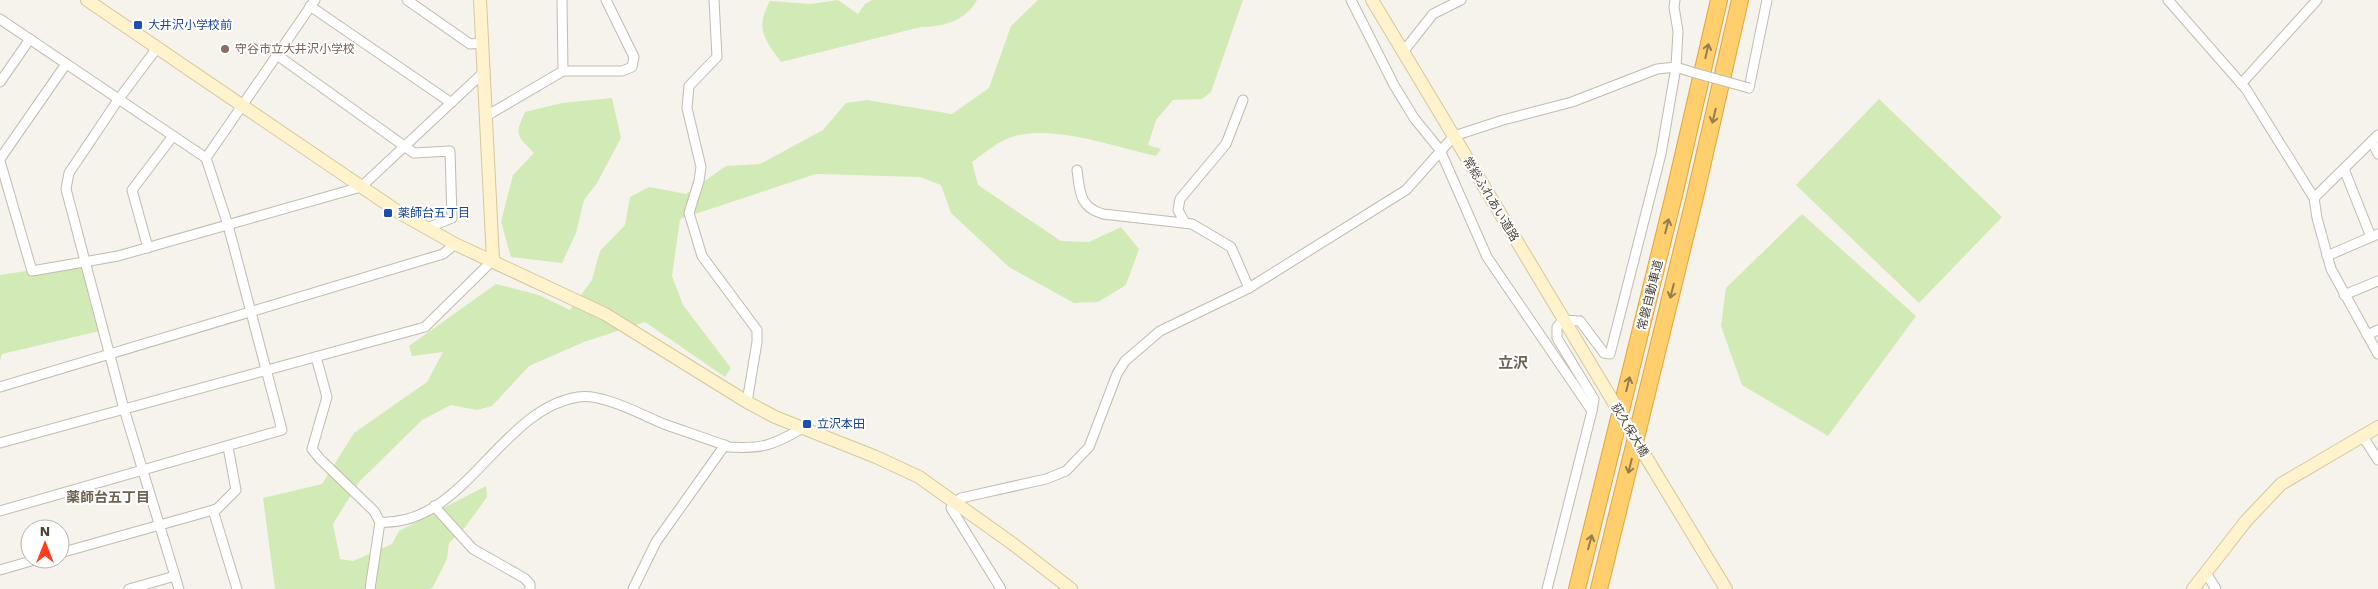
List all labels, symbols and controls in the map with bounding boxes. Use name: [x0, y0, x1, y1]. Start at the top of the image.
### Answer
place label: 大井沢小学校前: [148, 18, 232, 32]
marker: 大井沢小学校前: [132, 19, 144, 31]
place label: 守谷市立大井沢小学校: [235, 42, 355, 56]
marker: 守谷市立大井沢小学校: [219, 43, 231, 55]
one-way arrow: [1703, 43, 1712, 59]
one-way arrow: [1709, 107, 1718, 123]
street label: 常総ふれあい道路: [1460, 154, 1522, 244]
place label: 薬師台五丁目: [398, 206, 470, 220]
marker: 薬師台五丁目: [382, 207, 394, 219]
one-way arrow: [1663, 219, 1672, 235]
street label: 常磐自動車道: [1634, 258, 1666, 332]
one-way arrow: [1667, 282, 1676, 298]
district label: 立沢: [1498, 354, 1528, 372]
one-way arrow: [1624, 376, 1633, 392]
street label: 荻久保大橋: [1609, 401, 1651, 459]
place label: 立沢本田: [817, 417, 865, 431]
marker: 立沢本田: [801, 418, 813, 430]
one-way arrow: [1625, 457, 1634, 473]
district label: 薬師台五丁目: [66, 489, 150, 505]
north arrow: [20, 519, 70, 569]
text: N: [40, 523, 50, 539]
one-way arrow: [1585, 534, 1595, 550]

